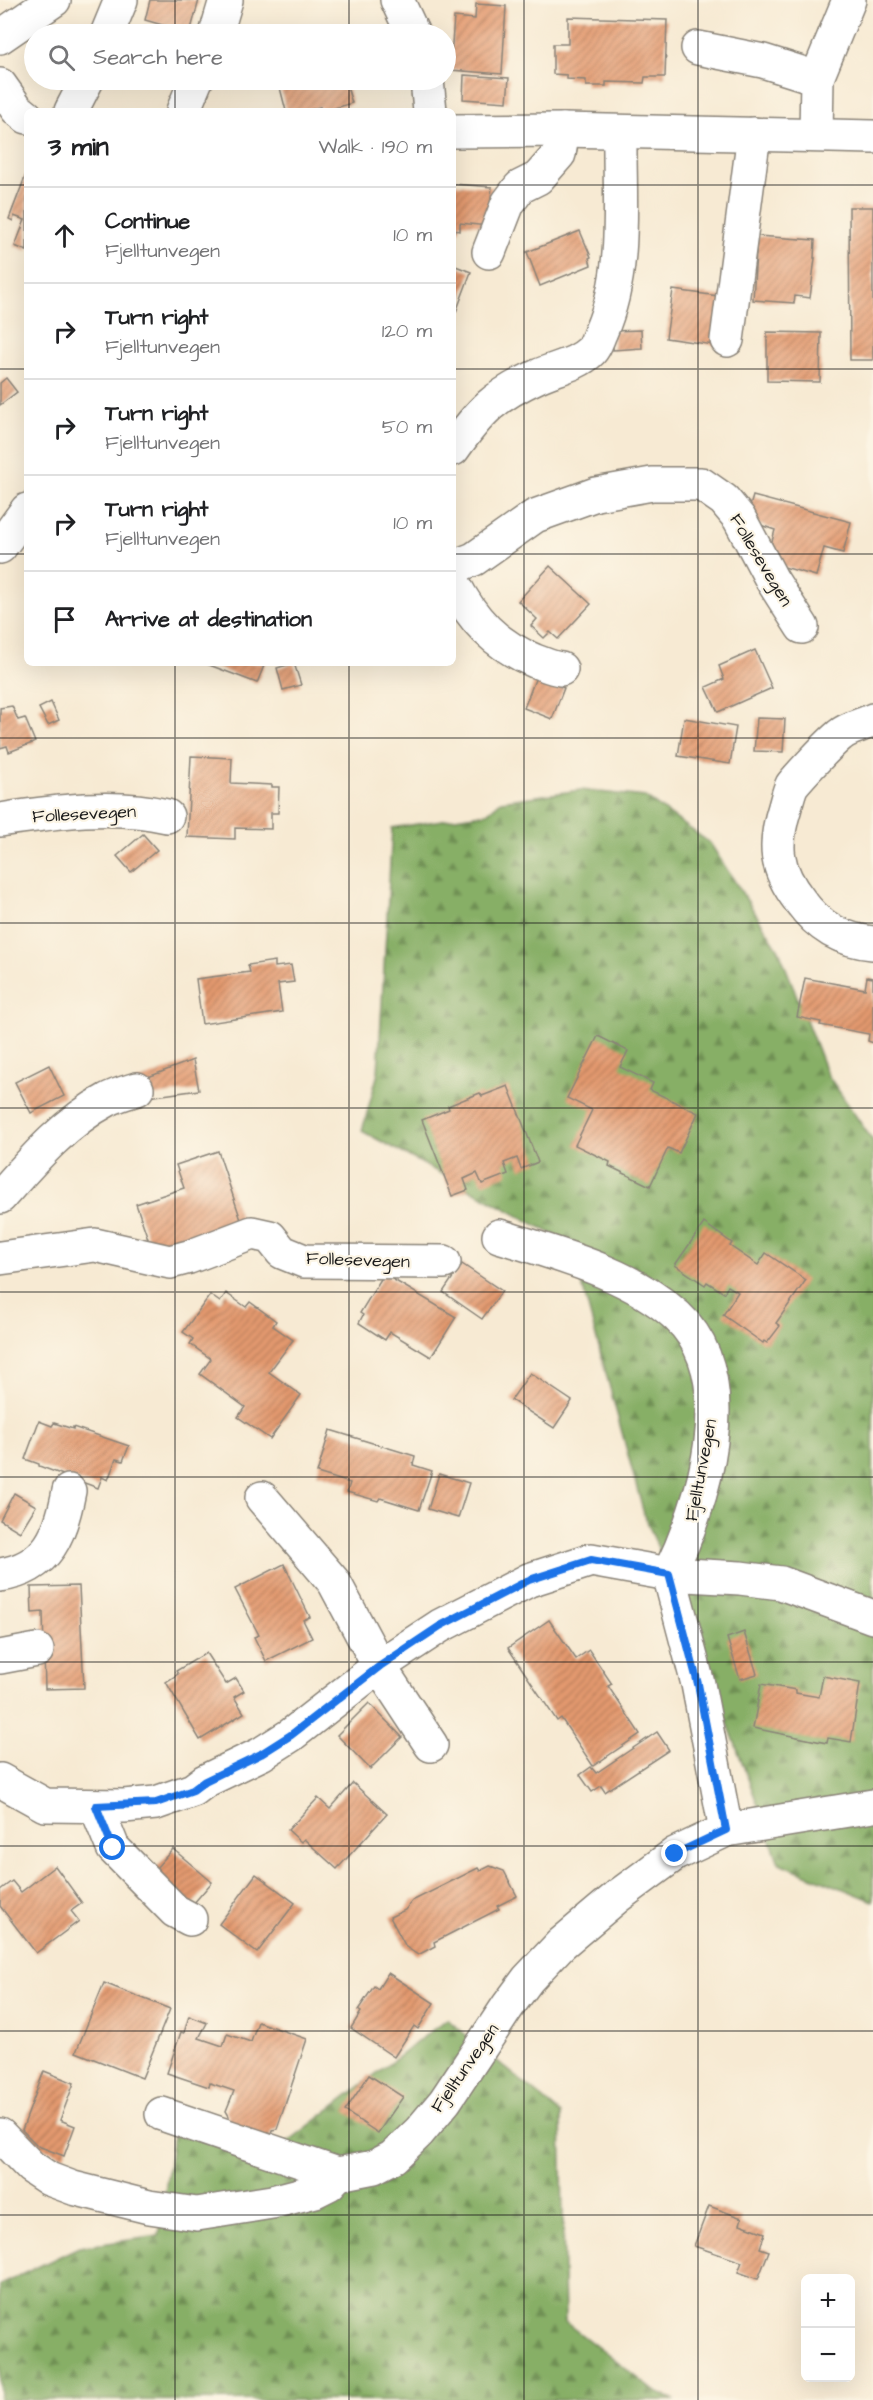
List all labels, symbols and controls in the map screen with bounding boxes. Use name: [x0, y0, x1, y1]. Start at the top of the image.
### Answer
search box: [24, 24, 456, 90]
icon: search: [45, 41, 78, 74]
text: Search here: [93, 42, 223, 73]
text: 3 min: [48, 129, 109, 165]
text: Walk · 190 m: [319, 133, 432, 161]
text: Continue: [105, 206, 190, 237]
icon: ahead: [48, 219, 81, 252]
text: 10 m: [393, 221, 432, 249]
text: Fjelltunvegen: [105, 237, 220, 265]
text: Turn right: [105, 302, 208, 333]
icon: right: [48, 315, 81, 348]
text: 120 m: [382, 317, 432, 345]
text: Fjelltunvegen: [105, 333, 220, 361]
text: Turn right: [105, 398, 208, 429]
icon: right: [48, 411, 81, 444]
text: 50 m: [382, 413, 432, 441]
text: Fjelltunvegen: [105, 429, 220, 457]
text: Turn right: [105, 494, 208, 525]
icon: right: [48, 507, 81, 540]
text: 10 m: [393, 509, 432, 537]
street label: Follesevegen: [723, 509, 798, 611]
text: Fjelltunvegen: [105, 525, 220, 553]
icon: arrive: [48, 603, 81, 636]
text: Arrive at destination: [105, 604, 312, 635]
street label: Follesevegen: [31, 799, 137, 830]
street label: Follesevegen: [306, 1246, 410, 1275]
street label: Fjelltunvegen: [679, 1417, 724, 1523]
route start: [99, 1834, 125, 1860]
route end: [661, 1840, 687, 1866]
street label: Fjelltunvegen: [425, 2018, 506, 2118]
map controls: [801, 2274, 855, 2382]
button: +: [801, 2274, 855, 2328]
button: −: [801, 2328, 855, 2382]

